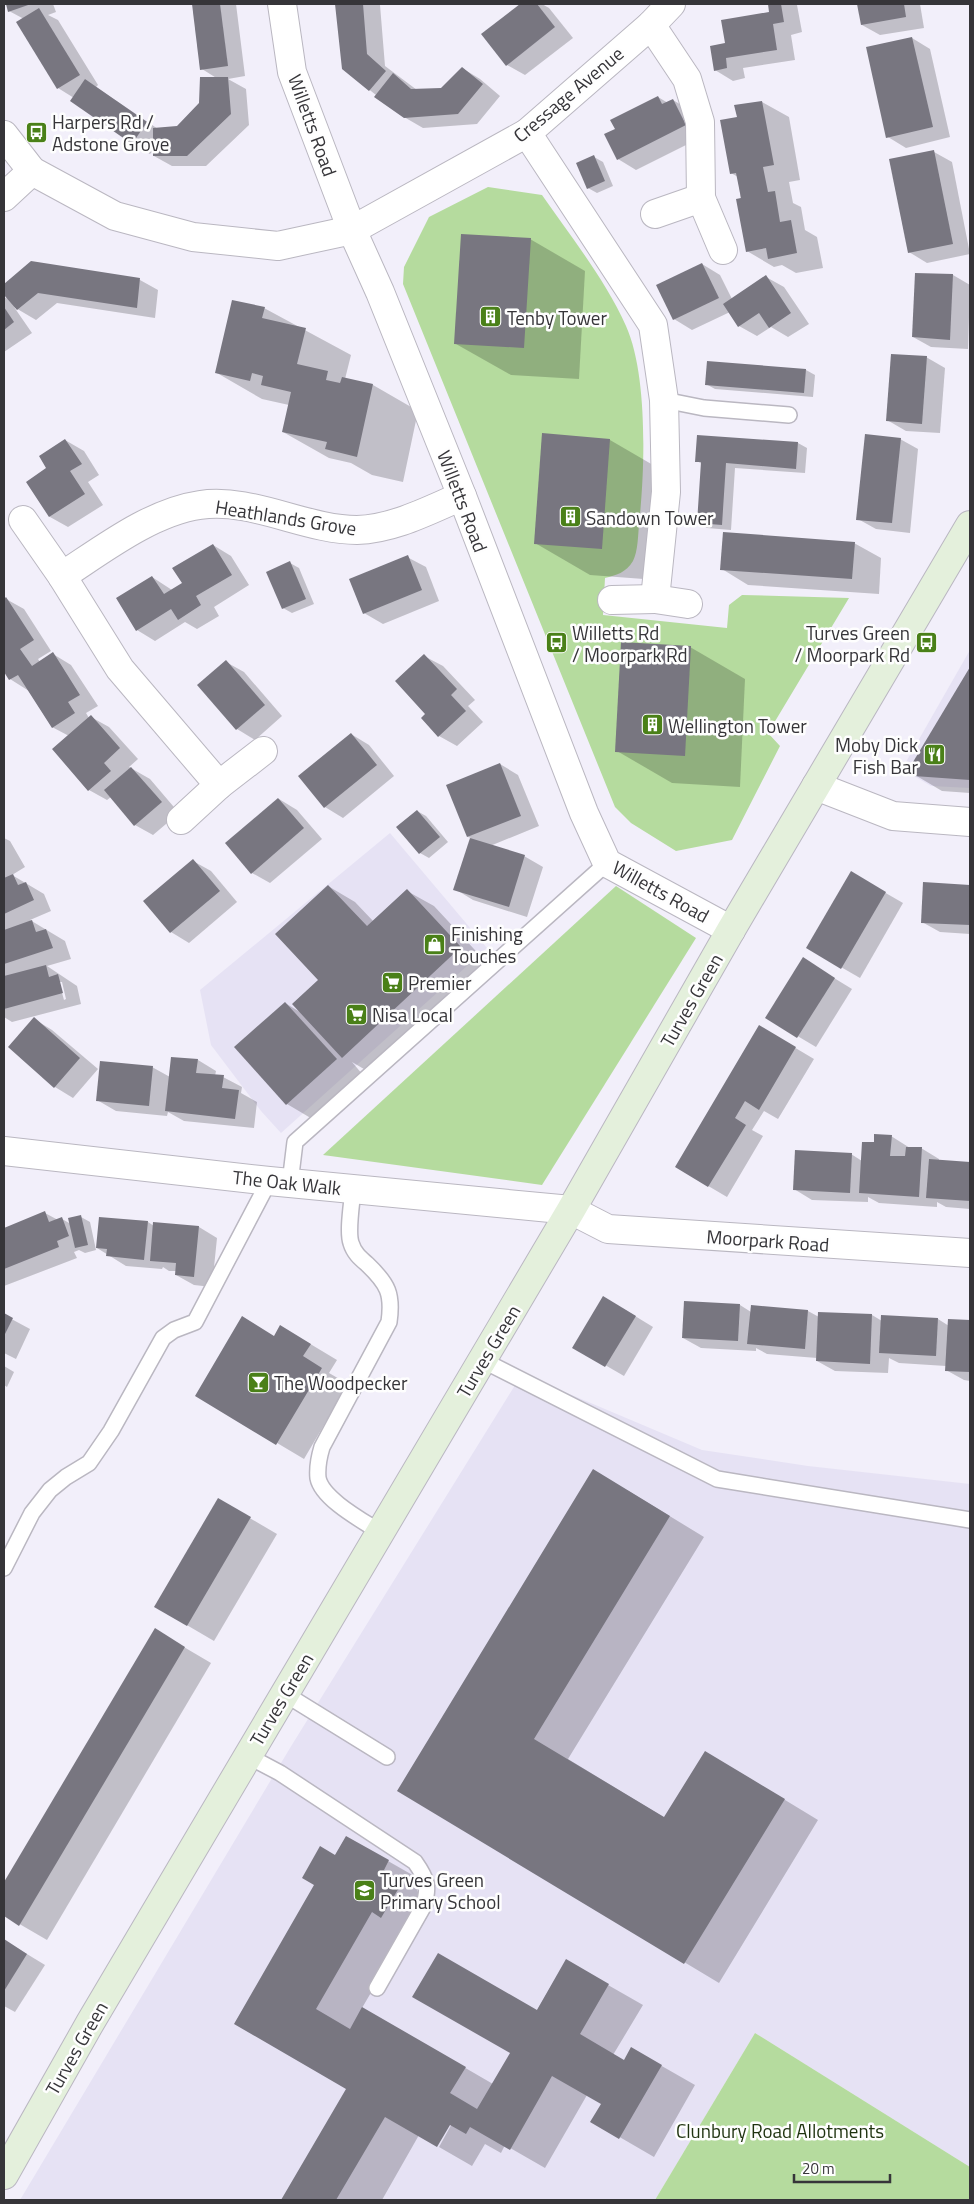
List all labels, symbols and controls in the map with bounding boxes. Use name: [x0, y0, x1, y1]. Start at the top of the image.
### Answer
street label: Cressage Avenue: [506, 39, 630, 149]
street label: Willetts Road: [281, 70, 345, 180]
place label: Harpers Rd / Adstone Grove: [52, 107, 169, 158]
bus stop icon: Harpers Rd / Adstone Grove: [24, 120, 48, 144]
place label: Tenby Tower: [507, 303, 607, 332]
building icon: Tenby Tower: [479, 305, 503, 329]
street label: Willetts Road: [430, 446, 496, 556]
street label: Heathlands Grove: [213, 492, 359, 542]
place label: Sandown Tower: [586, 503, 714, 532]
building icon: Sandown Tower: [558, 505, 582, 529]
place label: Willetts Rd / Moorpark Rd: [572, 618, 687, 669]
place label: Turves Green / Moorpark Rd: [795, 618, 910, 669]
bus stop icon: Willetts Rd / Moorpark Rd: [544, 631, 568, 655]
bus stop icon: Turves Green / Moorpark Rd: [914, 631, 938, 655]
place label: Wellington Tower: [668, 711, 807, 740]
building icon: Wellington Tower: [640, 713, 664, 737]
place label: Moby Dick Fish Bar: [835, 730, 918, 781]
restaurant icon: Moby Dick Fish Bar: [922, 743, 946, 767]
street label: Willetts Road: [607, 852, 715, 930]
place label: Finishing Touches: [451, 919, 523, 970]
shop icon: Finishing Touches: [423, 932, 447, 956]
street label: Turves Green: [652, 948, 730, 1052]
place label: Premier: [408, 968, 472, 997]
supermarket icon: Premier: [380, 970, 404, 994]
place label: Nisa Local: [372, 1000, 453, 1029]
supermarket icon: Nisa Local: [344, 1002, 368, 1026]
street label: The Oak Walk: [231, 1162, 343, 1202]
street label: Moorpark Road: [706, 1221, 830, 1259]
street label: Turves Green: [449, 1299, 527, 1403]
place label: The Woodpecker: [274, 1368, 408, 1397]
bar icon: The Woodpecker: [246, 1370, 270, 1394]
street label: Turves Green: [242, 1647, 320, 1751]
place label: Turves Green Primary School: [380, 1865, 501, 1916]
school or university icon: Turves Green Primary School: [352, 1878, 376, 1902]
street label: Turves Green: [37, 1996, 115, 2100]
park label: Clunbury Road Allotments: [676, 2116, 884, 2145]
scale bar: [794, 2152, 890, 2184]
text: 20 m: [802, 2157, 835, 2180]

